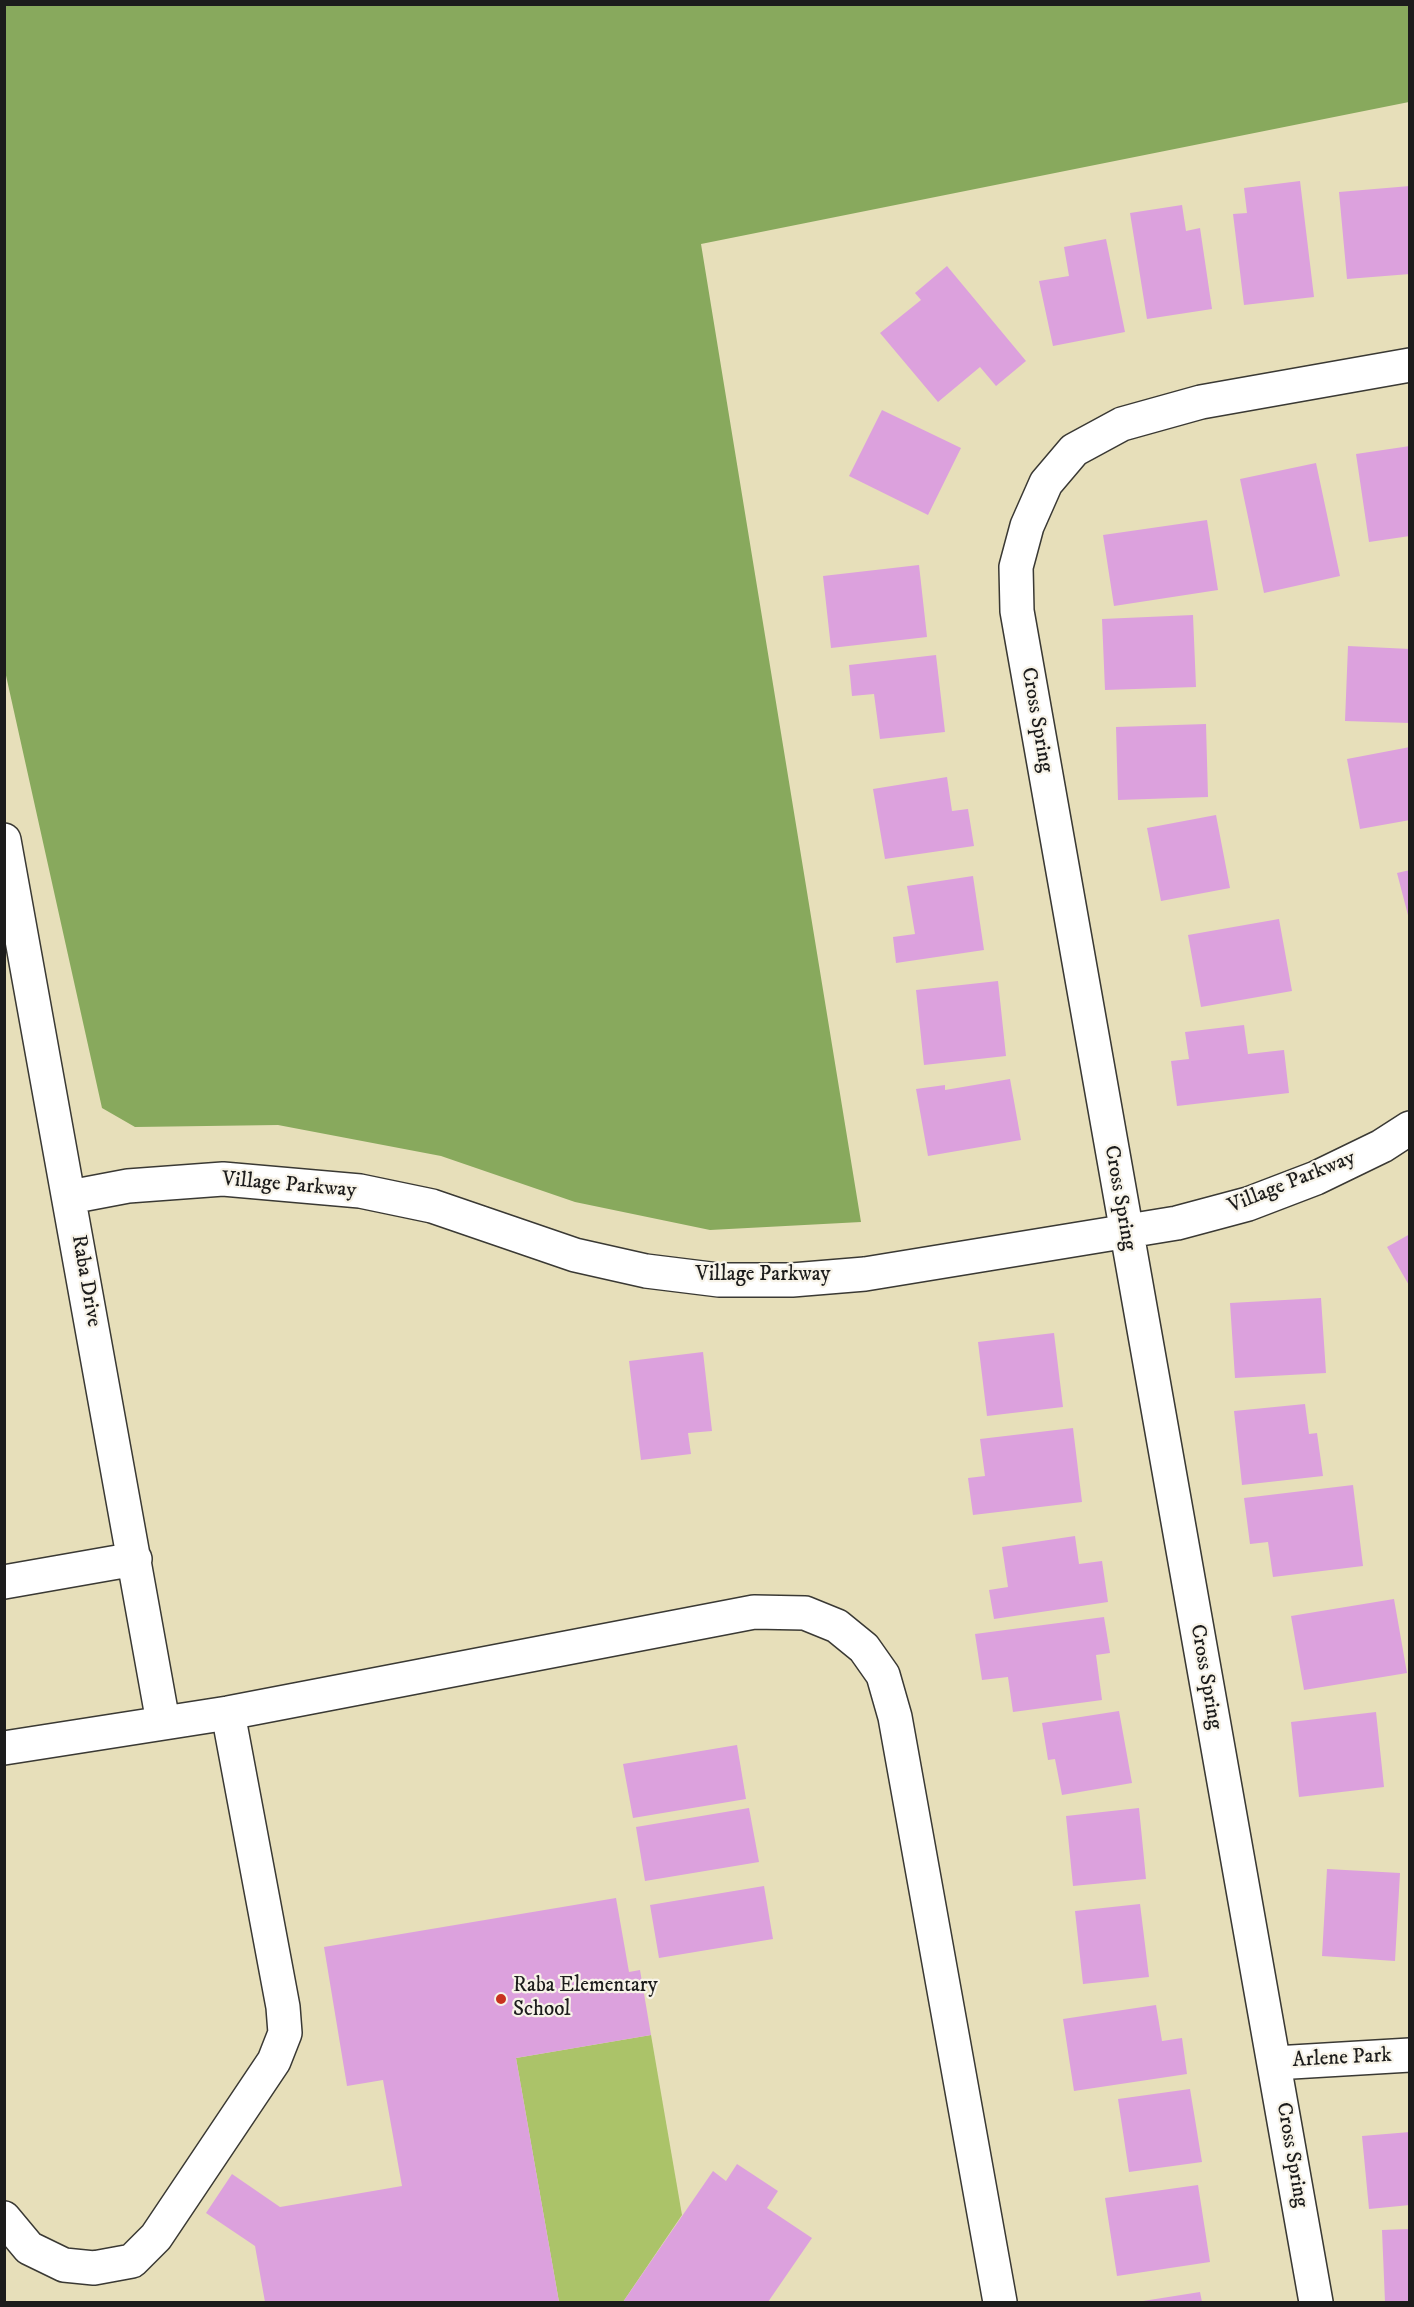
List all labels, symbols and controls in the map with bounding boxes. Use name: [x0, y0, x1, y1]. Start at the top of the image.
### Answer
street label: Cross Spring: [1014, 665, 1058, 775]
street label: Cross Spring: [1097, 1143, 1141, 1253]
street label: Village Parkway: [1225, 1146, 1359, 1220]
street label: Village Parkway: [221, 1168, 357, 1204]
street label: Raba Drive: [65, 1233, 105, 1329]
street label: Village Parkway: [696, 1263, 830, 1289]
street label: Cross Spring: [1183, 1622, 1227, 1732]
place label: Raba Elementary School: [513, 1974, 658, 2024]
marker: Raba Elementary School: [494, 1992, 508, 2006]
street label: Arlene Park: [1292, 2044, 1392, 2074]
street label: Cross Spring: [1269, 2100, 1313, 2210]

